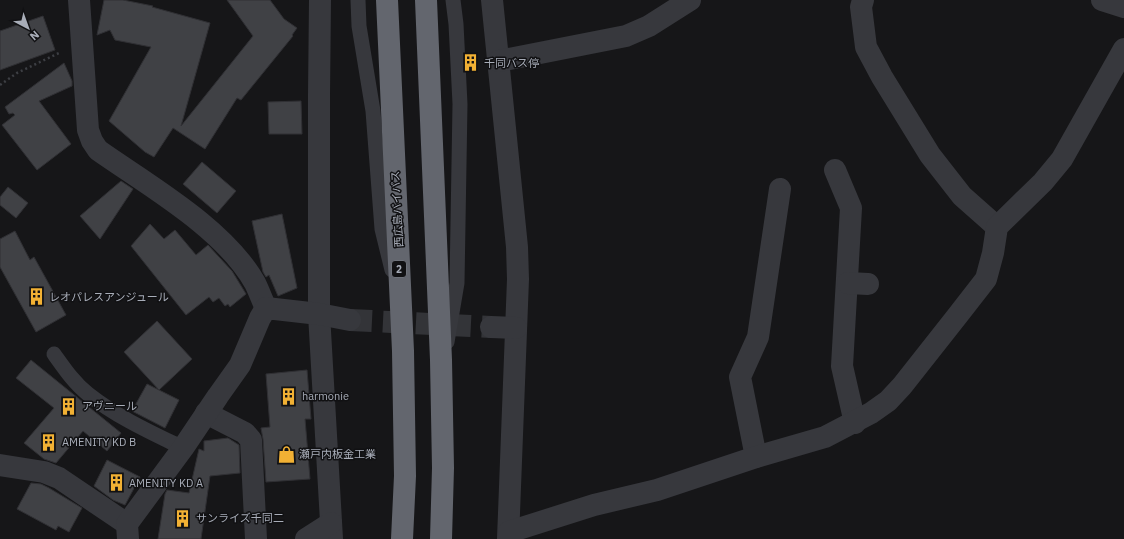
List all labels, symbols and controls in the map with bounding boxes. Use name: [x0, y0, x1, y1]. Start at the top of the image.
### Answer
north arrow: [8, 8, 48, 48]
text: N: [27, 28, 42, 43]
building icon: 千同バス停: [461, 53, 481, 73]
place label: 千同バス停: [484, 56, 540, 70]
street label: 西広島バイパス: [388, 170, 406, 248]
road number: 2: [392, 261, 406, 277]
building icon: レオパレスアンジュール: [26, 287, 46, 307]
place label: レオパレスアンジュール: [49, 290, 169, 304]
building icon: harmonie: [279, 386, 299, 406]
place label: harmonie: [302, 389, 349, 403]
building icon: アヴニール: [59, 396, 79, 416]
place label: アヴニール: [82, 399, 137, 413]
building icon: AMENITY KD B: [39, 432, 59, 452]
place label: AMENITY KD B: [62, 435, 136, 449]
shop icon: 瀬戸内板金工業: [276, 444, 296, 464]
place label: 瀬戸内板金工業: [299, 447, 376, 461]
building icon: AMENITY KD A: [106, 473, 126, 493]
place label: AMENITY KD A: [129, 476, 203, 490]
building icon: サンライズ千同二: [173, 508, 193, 528]
place label: サンライズ千同二: [196, 511, 284, 525]

